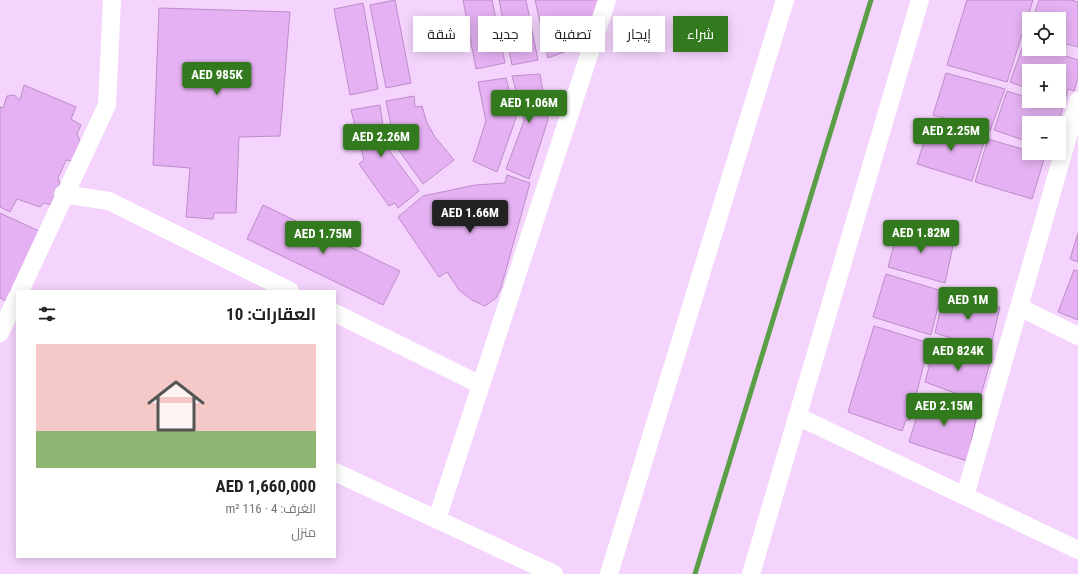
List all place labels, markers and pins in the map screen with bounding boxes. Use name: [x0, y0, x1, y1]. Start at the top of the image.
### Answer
pin: AED 985K: [176, 62, 258, 96]
pin: AED 1.06M: [483, 90, 575, 124]
pin: AED 2.25M: [905, 118, 997, 152]
pin: AED 2.26M: [335, 124, 427, 158]
pin: AED 1.66M: [424, 200, 516, 234]
pin: AED 1.82M: [875, 220, 967, 254]
pin: AED 1.75M: [277, 221, 369, 255]
pin: AED 1M: [935, 287, 1001, 321]
pin: AED 824K: [917, 338, 999, 372]
pin: AED 2.15M: [898, 393, 990, 427]

